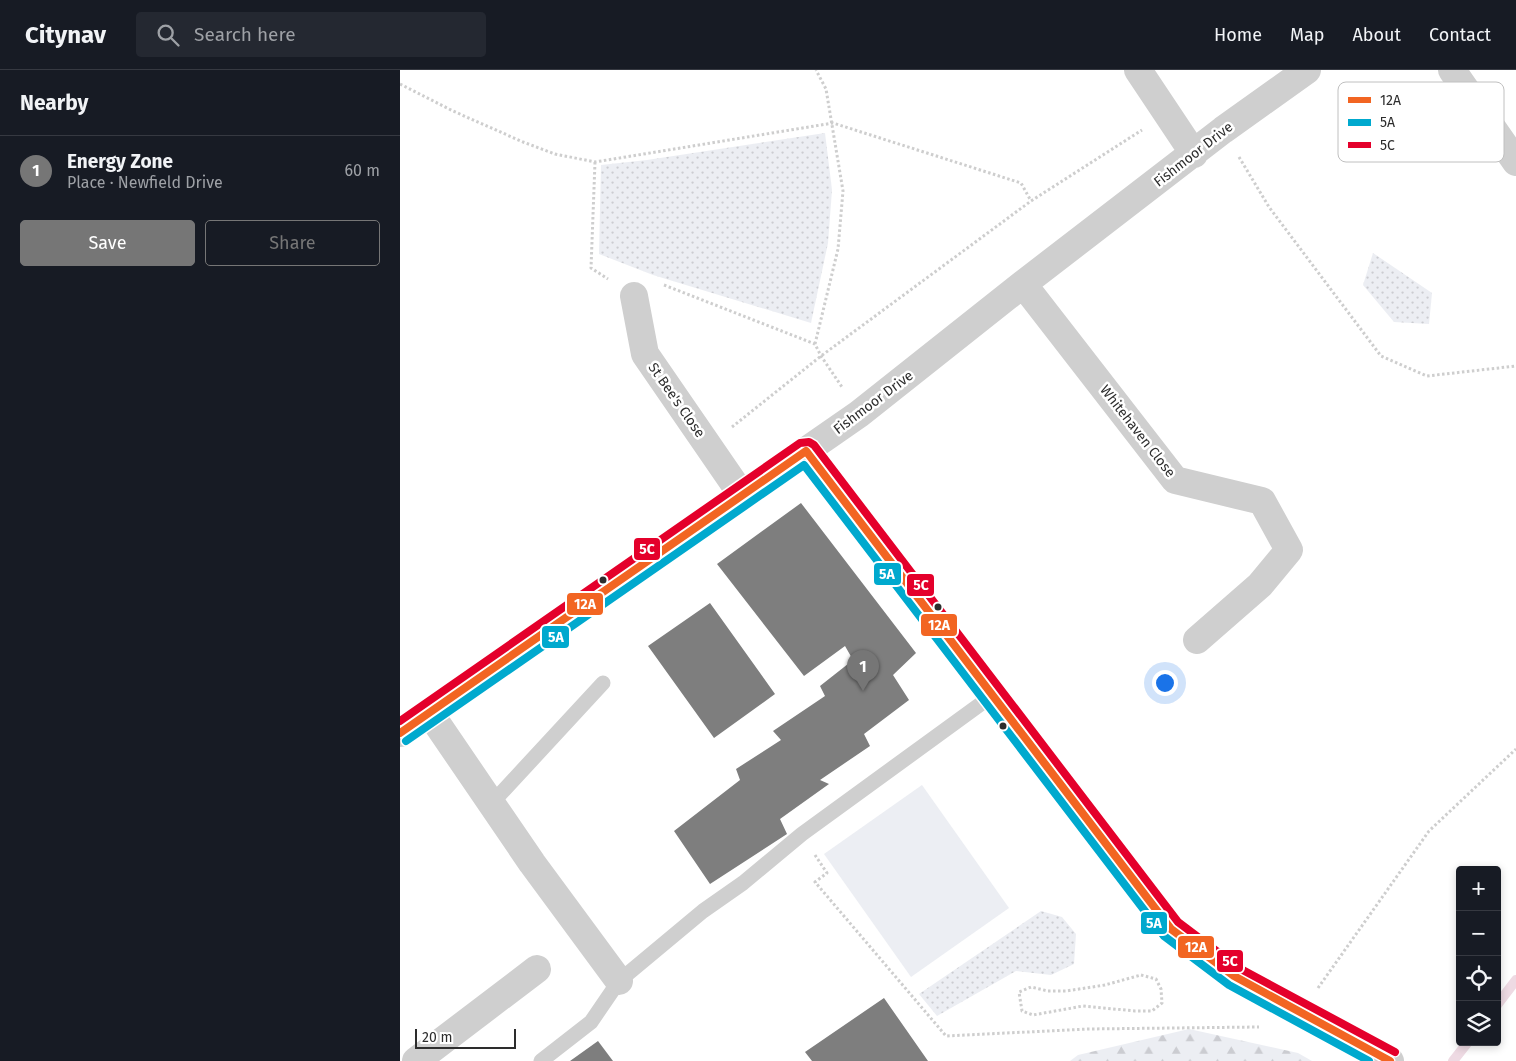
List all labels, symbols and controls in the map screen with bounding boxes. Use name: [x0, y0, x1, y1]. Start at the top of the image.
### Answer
search box: [136, 12, 486, 57]
text: Citynav: [25, 21, 106, 49]
icon: search: [154, 21, 182, 49]
text: Search here: [194, 23, 296, 46]
text: Home: [1214, 24, 1262, 46]
text: Map: [1290, 24, 1324, 46]
text: About: [1352, 24, 1401, 46]
text: Contact: [1429, 24, 1491, 46]
legend: [1338, 82, 1504, 162]
text: Nearby: [20, 90, 88, 116]
text: 12A: [1380, 92, 1401, 109]
text: 5A: [1380, 114, 1395, 131]
street label: Fishmoor Drive: [1150, 118, 1236, 190]
text: 5C: [1380, 137, 1395, 154]
text: Energy Zone: [67, 150, 173, 173]
text: 1: [32, 161, 40, 180]
text: 60 m: [345, 161, 380, 180]
text: Place · Newfield Drive: [67, 173, 223, 192]
button: Save: [20, 220, 195, 266]
button: Share: [205, 220, 380, 266]
street label: St Bee's Close: [645, 360, 709, 441]
street label: Fishmoor Drive: [830, 367, 917, 438]
street label: Whitehaven Close: [1096, 382, 1179, 481]
line badge: 5C: [633, 537, 661, 561]
text: 5C: [639, 541, 655, 558]
line badge: 5A: [873, 562, 902, 586]
text: 5A: [879, 566, 896, 583]
line badge: 5C: [906, 573, 935, 597]
unlabelled marker: [598, 575, 608, 585]
text: 5C: [913, 577, 929, 594]
line badge: 12A: [566, 592, 604, 616]
text: 12A: [574, 596, 597, 613]
unlabelled marker: [933, 602, 943, 612]
line badge: 12A: [920, 613, 958, 637]
text: 12A: [928, 617, 951, 634]
line badge: 5A: [541, 625, 570, 649]
text: 5A: [548, 629, 565, 646]
pin: 1: [847, 650, 879, 691]
your location: [1152, 670, 1178, 696]
unlabelled marker: [998, 721, 1008, 731]
map controls: [1456, 866, 1501, 1046]
button: +: [1456, 866, 1501, 911]
line badge: 5A: [1140, 911, 1168, 935]
button: −: [1456, 911, 1501, 956]
text: 5A: [1146, 915, 1163, 932]
line badge: 12A: [1177, 935, 1215, 959]
text: 12A: [1185, 939, 1208, 956]
line badge: 5C: [1216, 949, 1244, 973]
text: 5C: [1222, 953, 1238, 970]
button: locate: [1456, 956, 1501, 1001]
button: layers: [1456, 1001, 1501, 1046]
scale bar: [415, 1026, 516, 1049]
text: 20 m: [422, 1029, 452, 1046]

